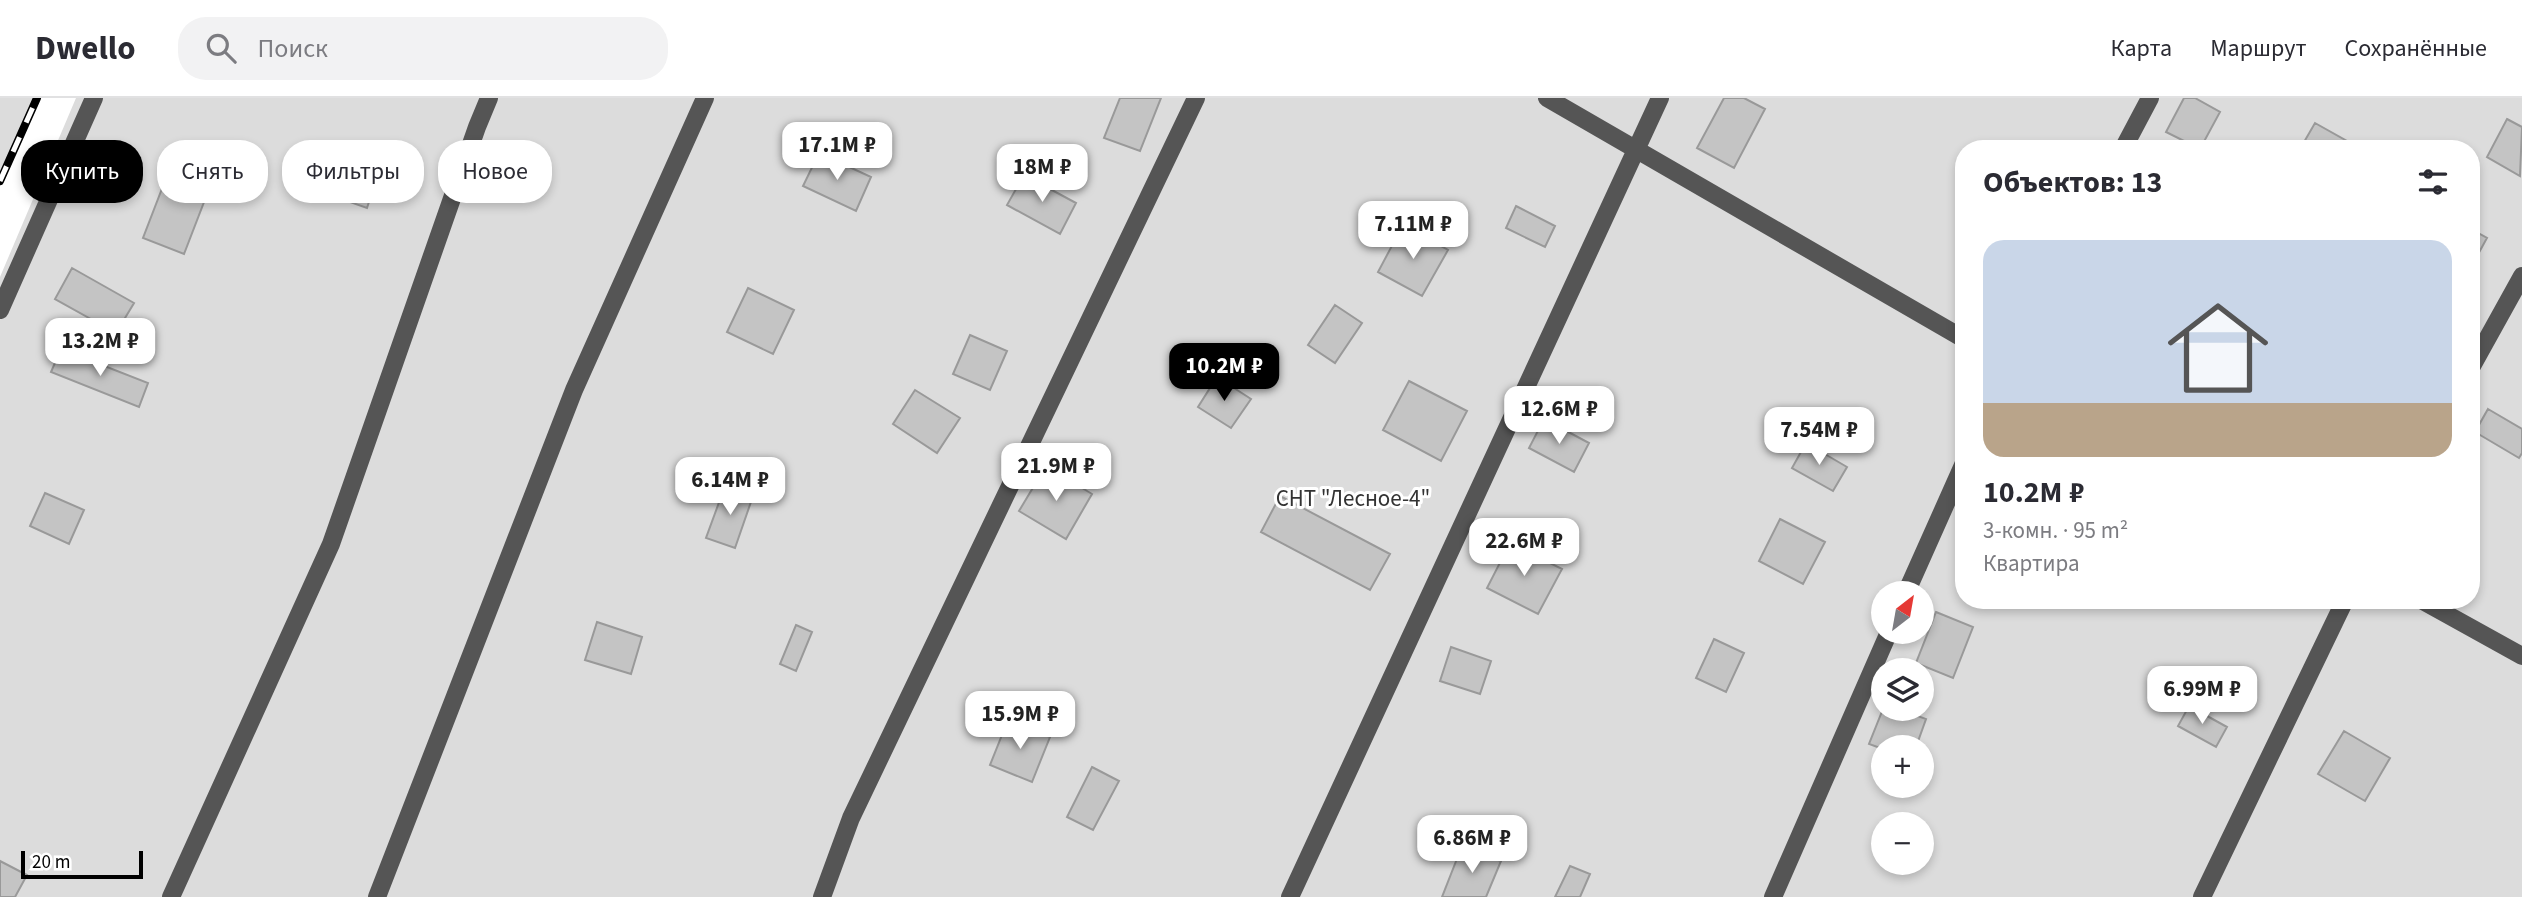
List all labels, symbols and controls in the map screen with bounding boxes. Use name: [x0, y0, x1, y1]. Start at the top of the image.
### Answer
search box: [178, 17, 668, 80]
text: Dwello: [35, 25, 136, 72]
icon: search: [202, 29, 240, 67]
text: Поиск: [258, 30, 328, 67]
text: Карта: [2111, 31, 2172, 66]
text: Маршрут: [2210, 31, 2306, 66]
text: Сохранённые: [2344, 31, 2487, 66]
pin: 17.1M ₽: [772, 122, 902, 182]
text: 17.1M ₽: [798, 128, 876, 161]
chip: Купить: [21, 140, 143, 203]
chip: Снять: [157, 140, 268, 203]
chip: Фильтры: [282, 140, 424, 203]
chip: Новое: [438, 140, 552, 203]
pin: 18M ₽: [993, 144, 1091, 204]
text: 18M ₽: [1013, 150, 1071, 183]
text: Объектов: 13: [1983, 161, 2162, 204]
icon: filters: [2414, 163, 2452, 201]
pin: 7.11M ₽: [1348, 202, 1478, 261]
text: 7.11M ₽: [1374, 207, 1452, 240]
icon: home: [2155, 285, 2281, 411]
pin: 13.2M ₽: [35, 318, 165, 378]
text: 13.2M ₽: [61, 324, 139, 357]
pin: 10.2M ₽: [1159, 344, 1289, 403]
text: 10.2M ₽: [1185, 349, 1263, 382]
pin: 12.6M ₽: [1494, 386, 1624, 446]
text: 12.6M ₽: [1520, 392, 1598, 425]
pin: 7.54M ₽: [1754, 408, 1884, 467]
text: 7.54M ₽: [1780, 413, 1858, 446]
pin: 21.9M ₽: [991, 444, 1121, 503]
text: 21.9M ₽: [1017, 449, 1095, 482]
pin: 6.14M ₽: [665, 458, 795, 517]
text: 6.14M ₽: [691, 463, 769, 496]
text: 10.2M ₽: [1983, 471, 2084, 514]
park label: СНТ "Лесное-4": [1276, 482, 1430, 515]
text: 3-комн. · 95 m²: [1983, 514, 2128, 547]
pin: 22.6M ₽: [1459, 518, 1589, 578]
text: 22.6M ₽: [1485, 524, 1563, 557]
text: Квартира: [1983, 547, 2080, 580]
north arrow: [1871, 581, 1934, 644]
map controls: [1871, 581, 1934, 875]
button: layers: [1871, 658, 1934, 721]
pin: 6.99M ₽: [2137, 666, 2267, 726]
text: 6.99M ₽: [2163, 672, 2241, 705]
pin: 15.9M ₽: [955, 692, 1085, 751]
text: 15.9M ₽: [981, 697, 1059, 730]
button: +: [1871, 735, 1934, 798]
button: −: [1871, 812, 1934, 875]
pin: 6.86M ₽: [1407, 816, 1537, 875]
text: 6.86M ₽: [1433, 821, 1511, 854]
scale bar: [21, 848, 144, 880]
text: 20 m: [32, 849, 70, 876]

